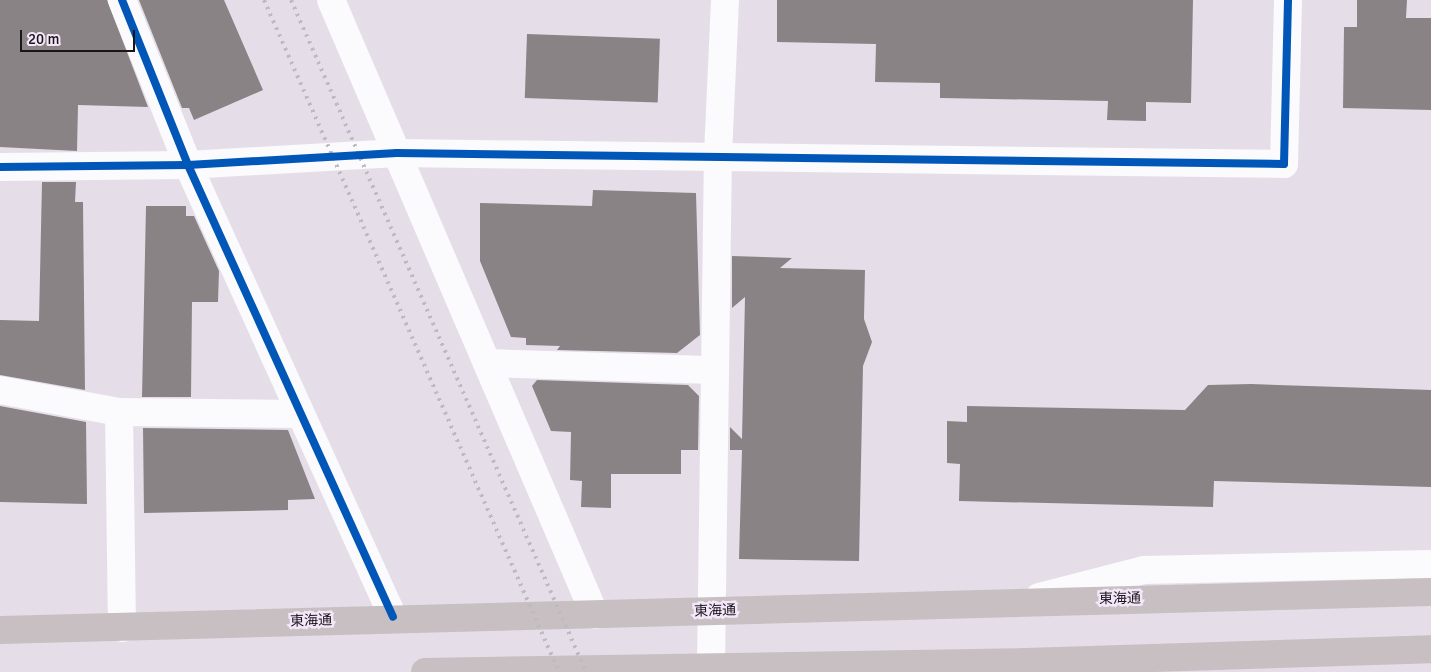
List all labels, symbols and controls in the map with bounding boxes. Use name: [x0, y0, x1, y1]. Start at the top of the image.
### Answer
scale bar: [22, 20, 138, 52]
text: 20 m: [28, 30, 59, 48]
street label: 東海通: [1099, 590, 1141, 608]
street label: 東海通: [694, 602, 736, 620]
street label: 東海通: [290, 612, 332, 630]

